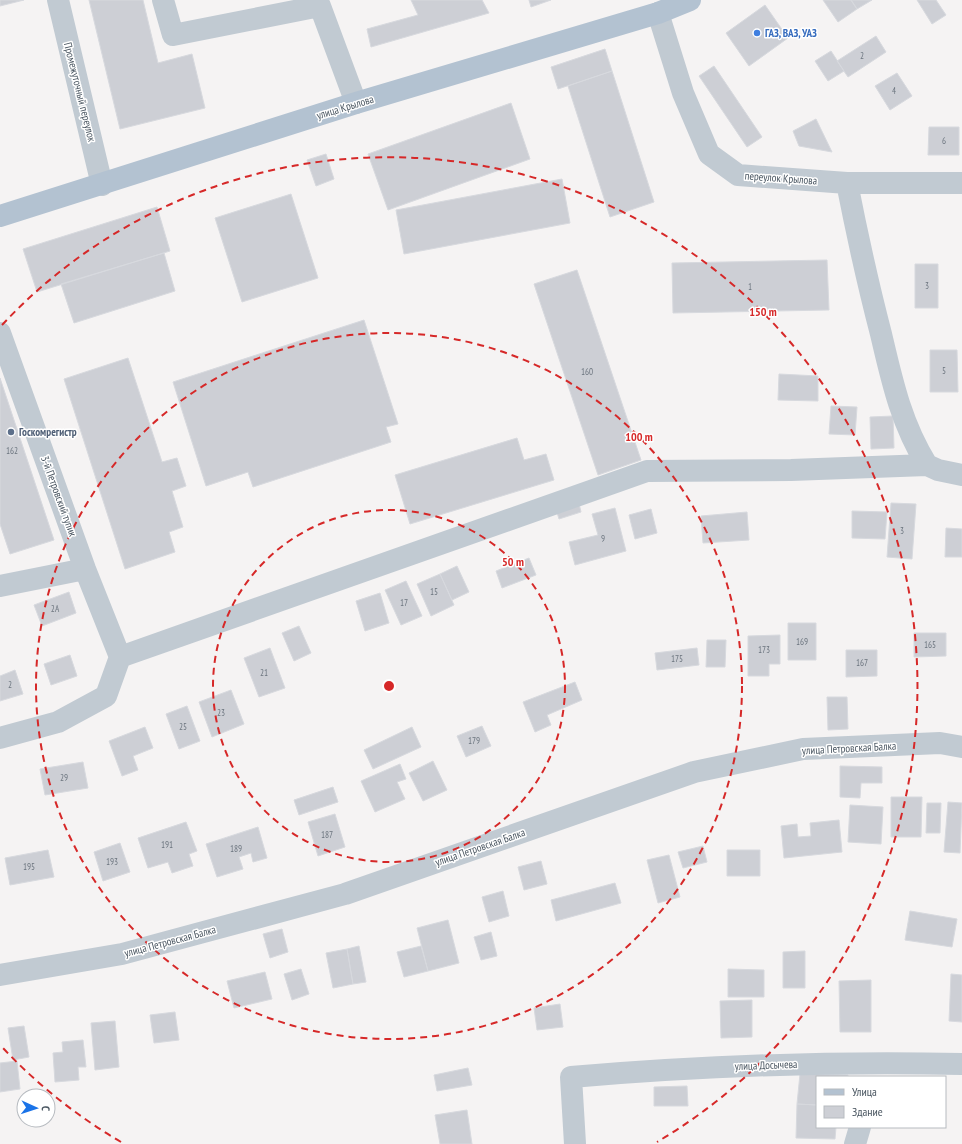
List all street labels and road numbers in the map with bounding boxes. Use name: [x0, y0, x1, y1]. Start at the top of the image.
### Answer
street label: Промежуточный переулок: [61, 41, 99, 144]
street label: улица Крылова: [315, 92, 375, 122]
street label: переулок Крылова: [744, 168, 818, 188]
street label: 3-й Петровский тупик: [38, 454, 80, 539]
street label: улица Петровская Балка: [802, 739, 896, 757]
street label: улица Петровская Балка: [433, 825, 527, 869]
street label: улица Петровская Балка: [123, 922, 217, 960]
street label: улица Досычева: [734, 1057, 798, 1073]

